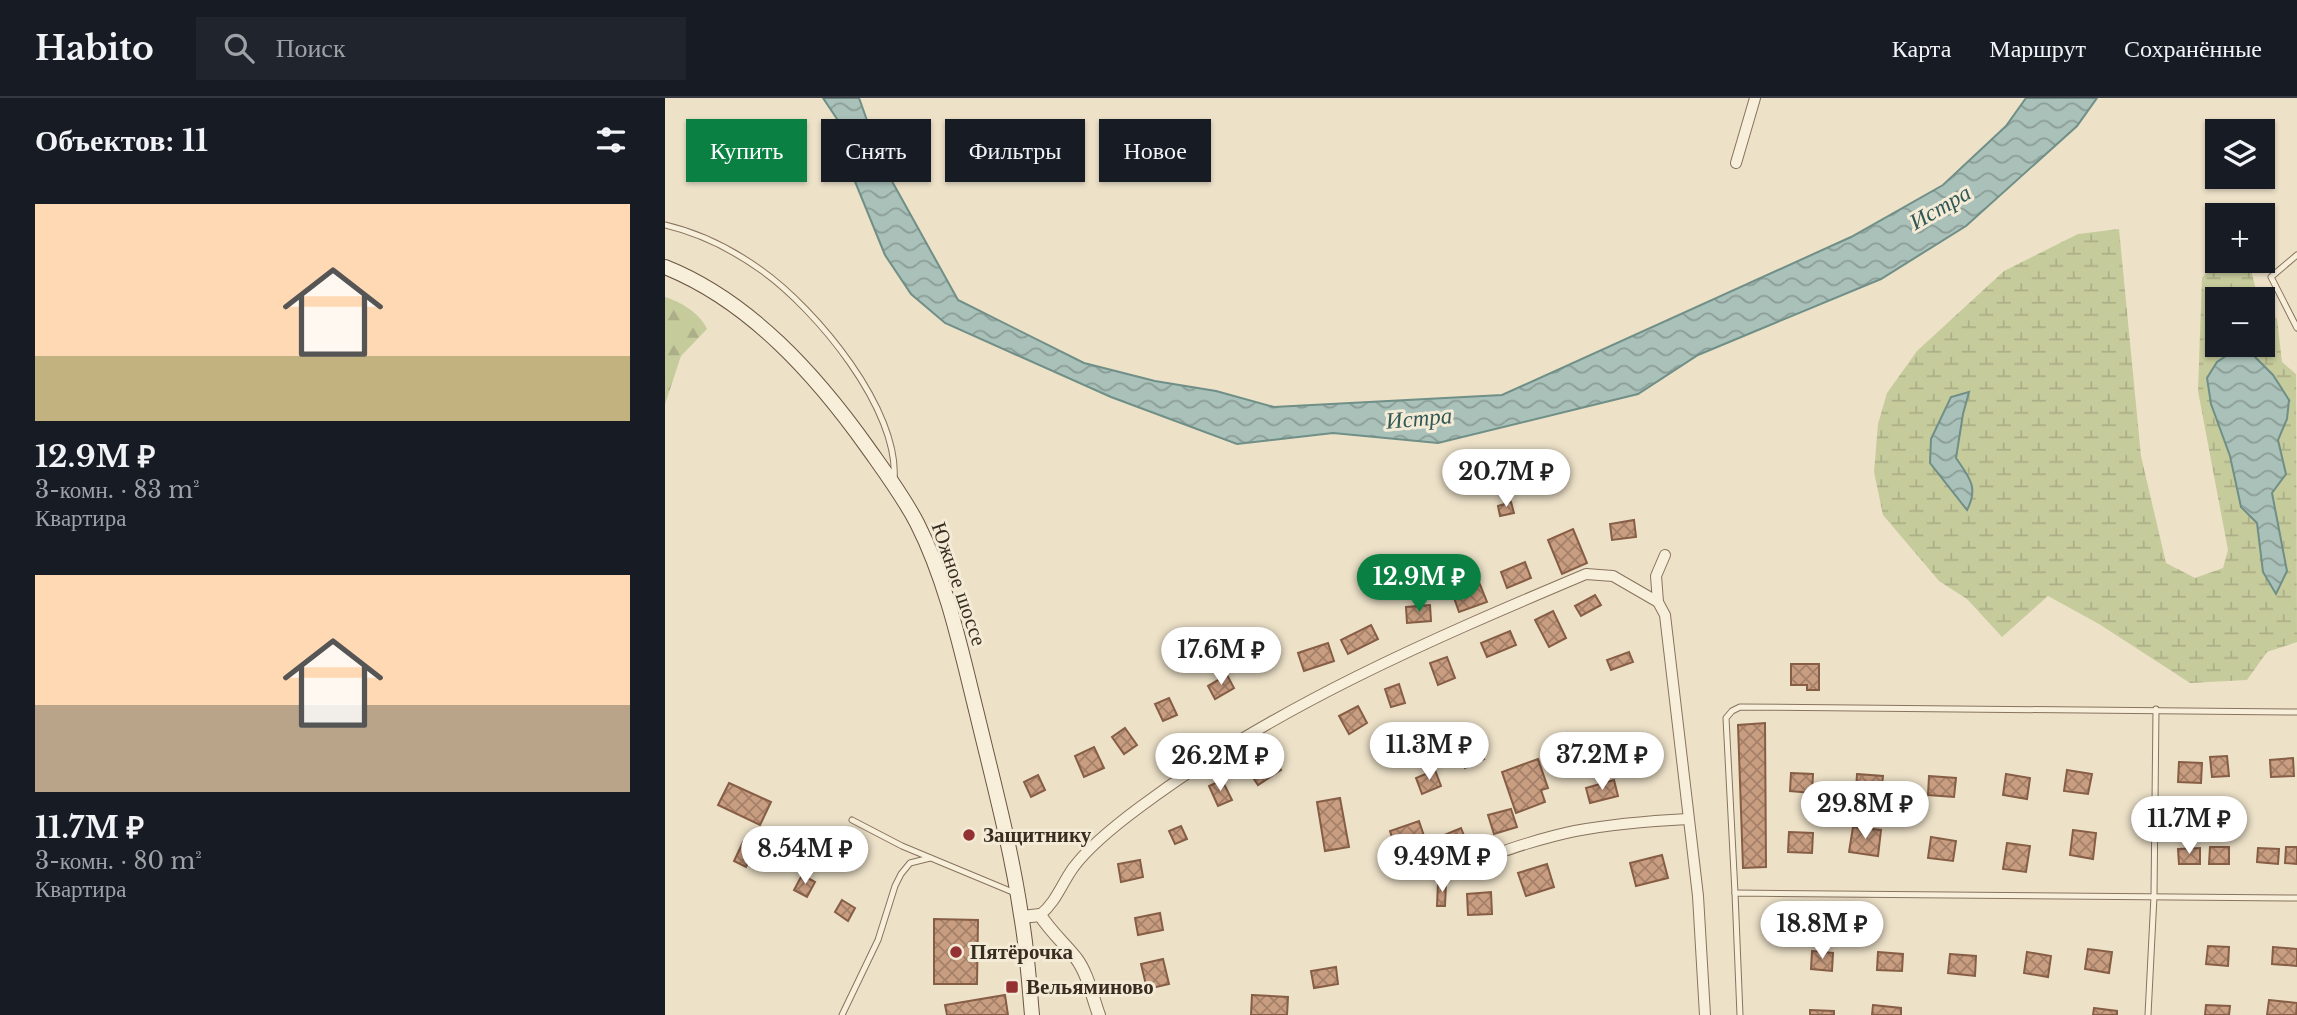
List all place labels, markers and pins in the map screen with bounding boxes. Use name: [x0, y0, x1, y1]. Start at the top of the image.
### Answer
pin: 20.7M ₽: [1441, 450, 1571, 509]
pin: 12.9M ₽: [1354, 554, 1484, 614]
pin: 17.6M ₽: [1156, 628, 1286, 687]
pin: 11.3M ₽: [1364, 722, 1494, 782]
pin: 37.2M ₽: [1537, 732, 1667, 792]
pin: 26.2M ₽: [1155, 734, 1285, 793]
pin: 29.8M ₽: [1800, 782, 1930, 841]
pin: 11.7M ₽: [2124, 796, 2254, 856]
place label: Защитнику: [983, 822, 1092, 848]
pin: 8.54M ₽: [740, 826, 870, 886]
marker: Защитнику: [961, 827, 977, 843]
pin: 9.49M ₽: [1377, 834, 1507, 894]
pin: 18.8M ₽: [1757, 902, 1887, 961]
place label: Пятёрочка: [970, 939, 1074, 965]
marker: Пятёрочка: [948, 944, 964, 960]
place label: Вельяминово: [1026, 974, 1154, 1000]
marker: Вельяминово: [1004, 979, 1020, 995]

